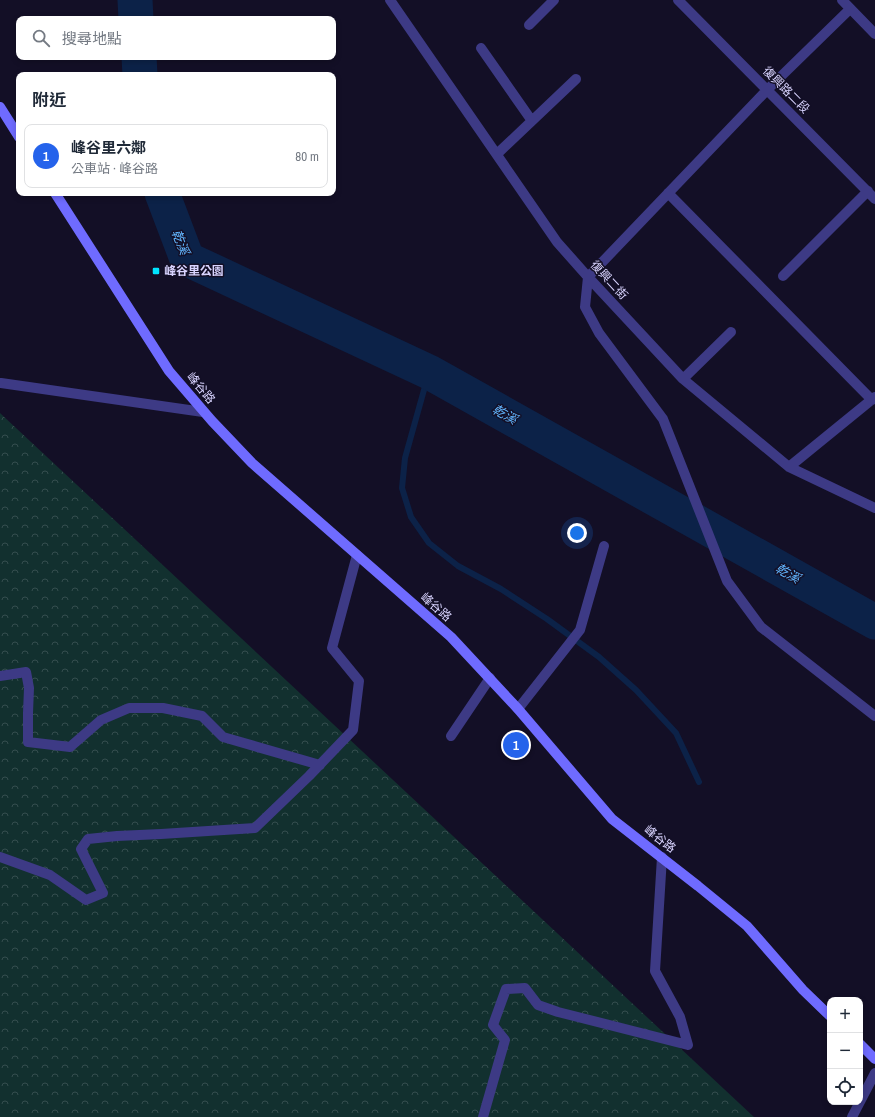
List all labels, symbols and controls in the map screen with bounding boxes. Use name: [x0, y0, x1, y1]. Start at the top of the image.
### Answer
search box: [16, 16, 336, 60]
icon: search: [30, 27, 52, 49]
text: 搜尋地點: [62, 28, 122, 49]
street label: 復興路二段: [759, 63, 813, 117]
text: 附近: [32, 88, 66, 111]
text: 峰谷里六鄰: [71, 137, 146, 158]
text: 1: [43, 148, 49, 165]
text: 80 m: [295, 148, 319, 165]
text: 公車站 · 峰谷路: [71, 160, 158, 177]
water label: 乾溪: [168, 227, 194, 259]
street label: 復興二街: [587, 257, 631, 303]
place label: 峰谷里公園: [164, 263, 224, 279]
marker: 峰谷里公園: [151, 266, 161, 276]
street label: 峰谷路: [183, 369, 219, 407]
water label: 乾溪: [489, 401, 522, 429]
your location: [567, 523, 587, 543]
water label: 乾溪: [772, 560, 805, 588]
street label: 峰谷路: [417, 589, 455, 625]
pin: 1: [503, 730, 529, 760]
street label: 峰谷路: [641, 822, 679, 856]
map controls: [827, 997, 863, 1105]
button: +: [827, 997, 863, 1033]
button: −: [827, 1033, 863, 1069]
button: locate: [827, 1069, 863, 1105]

